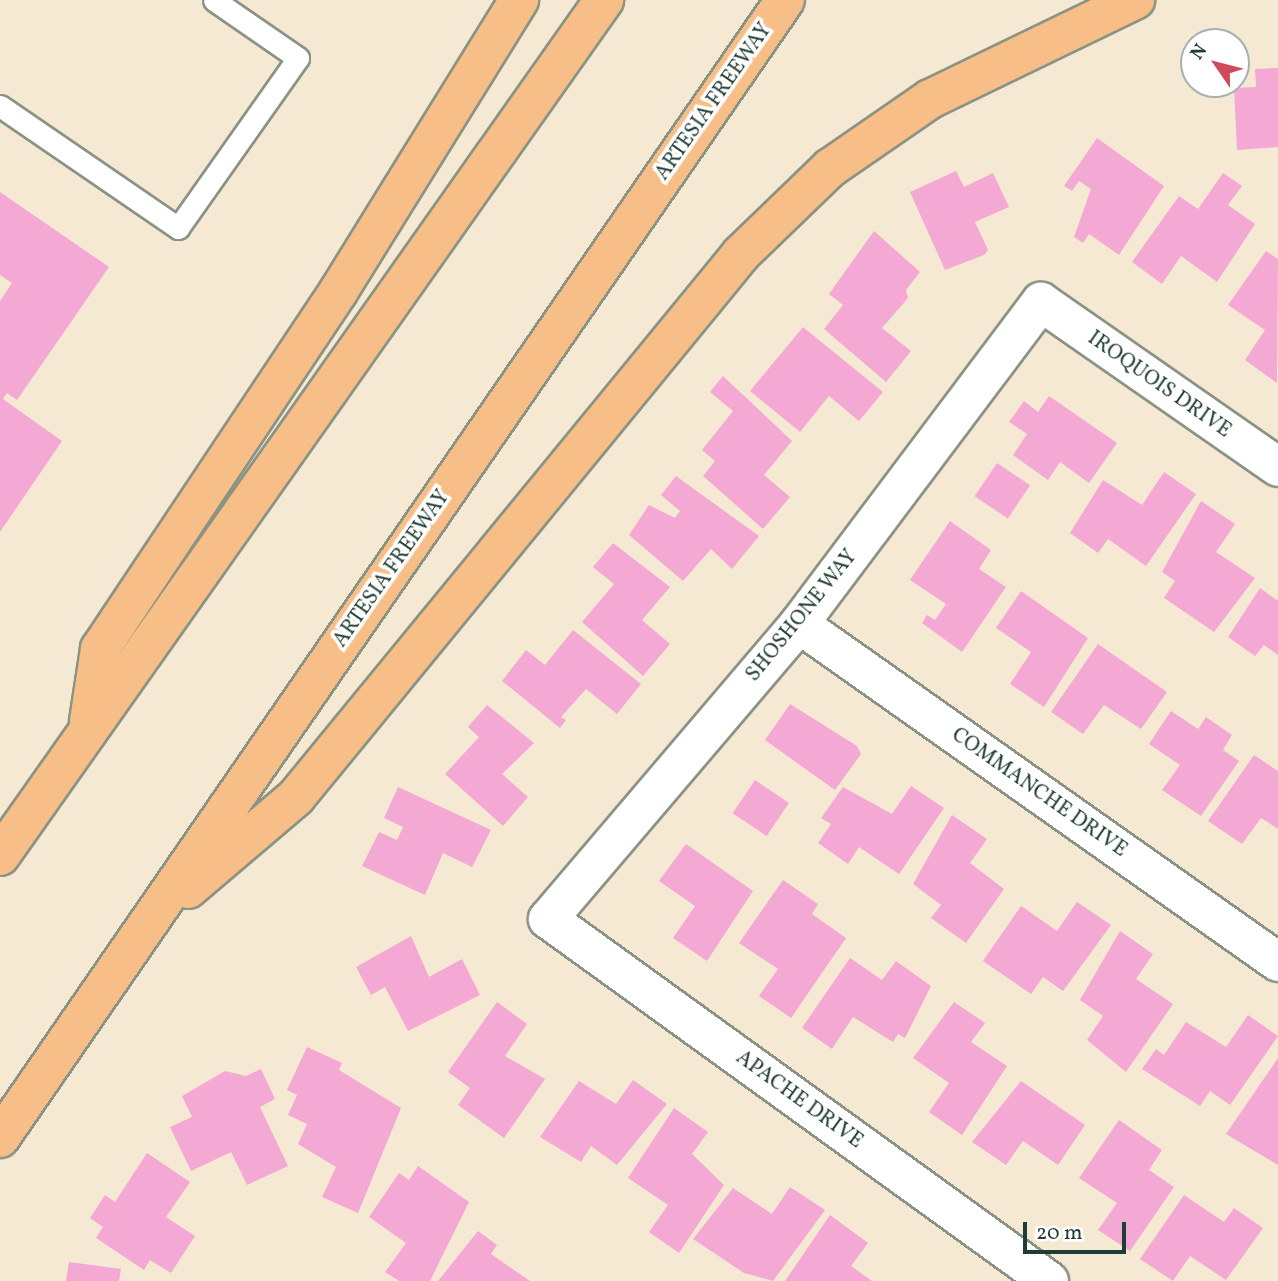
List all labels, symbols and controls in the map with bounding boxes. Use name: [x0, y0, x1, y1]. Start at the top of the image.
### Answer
street label: ARTESIA FREEWAY: [650, 19, 778, 185]
north arrow: [1180, 28, 1250, 98]
text: N: [1185, 39, 1214, 65]
street label: IROQUOIS DRIVE: [1082, 326, 1236, 444]
street label: ARTESIA FREEWAY: [328, 486, 456, 652]
street label: SHOSHONE WAY: [741, 545, 863, 687]
street label: COMMANCHE DRIVE: [946, 723, 1132, 863]
street label: APACHE DRIVE: [731, 1045, 867, 1155]
scale bar: [1026, 1208, 1129, 1252]
text: 20 m: [1036, 1219, 1082, 1248]

